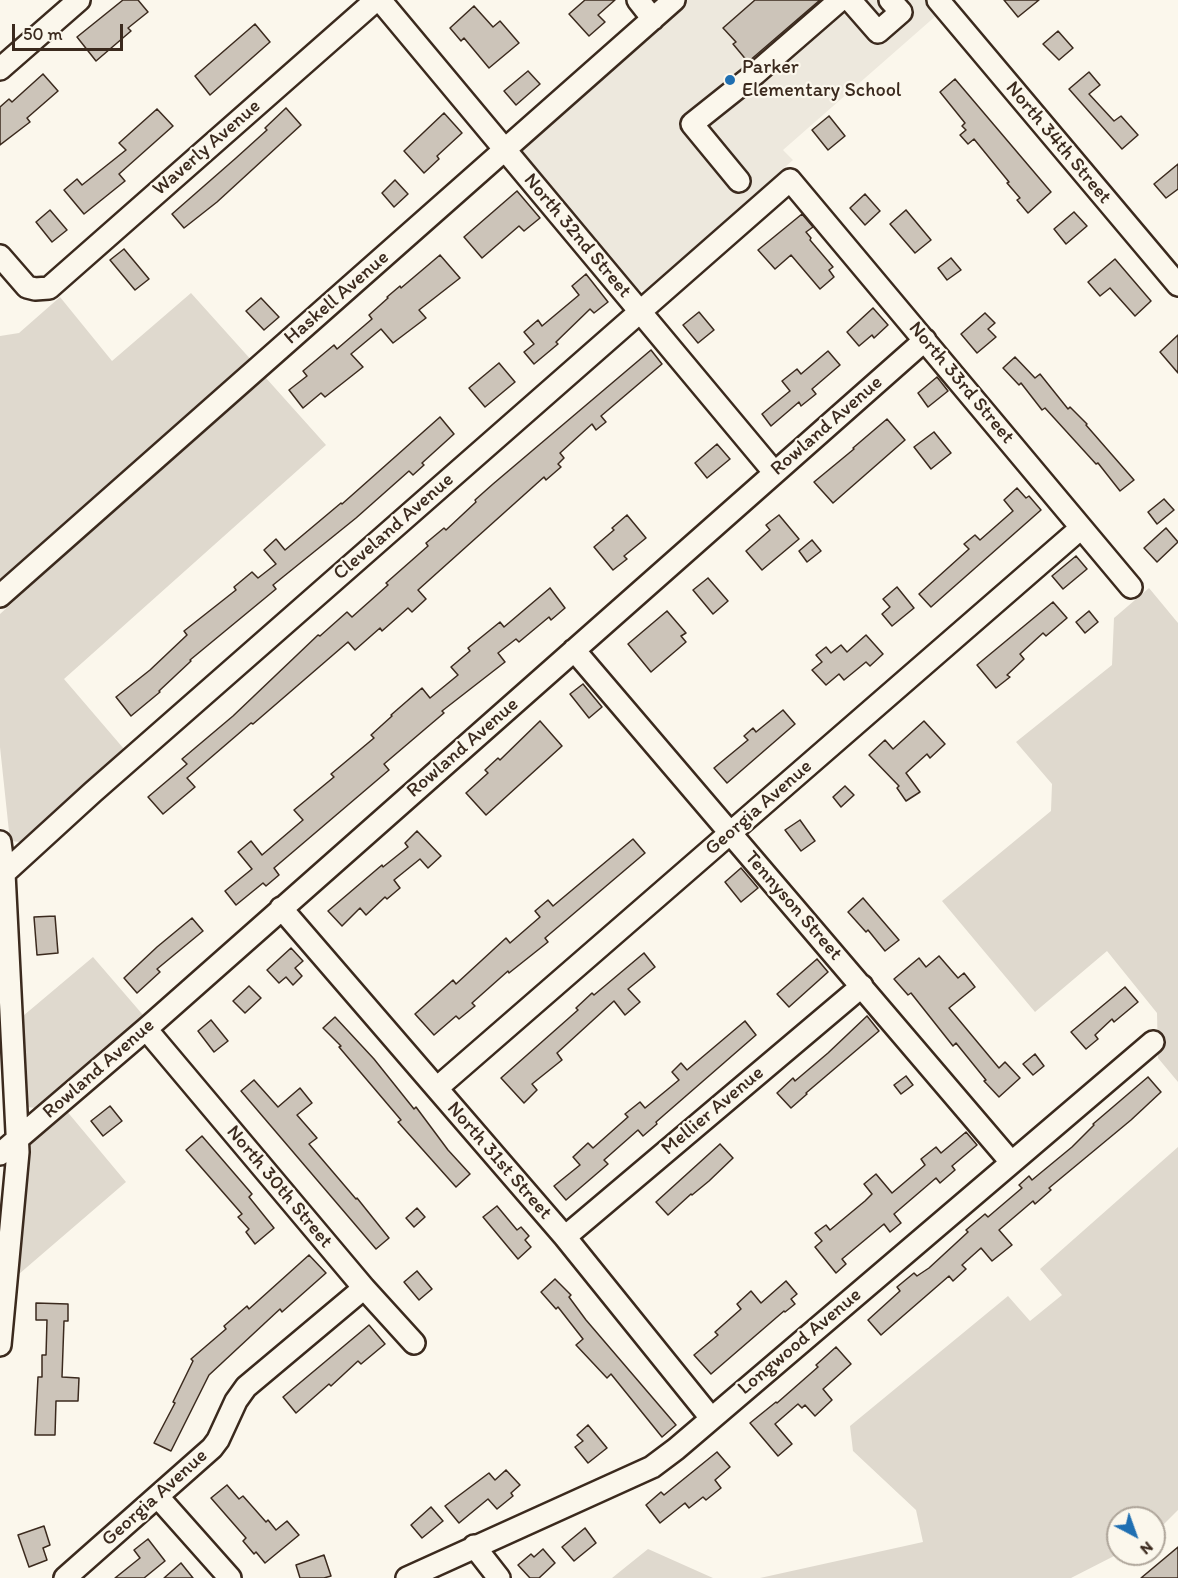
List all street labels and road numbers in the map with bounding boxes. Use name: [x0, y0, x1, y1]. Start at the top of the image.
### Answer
street label: North 34th Street: [1000, 77, 1116, 209]
street label: Waverly Avenue: [148, 95, 266, 201]
street label: North 32nd Street: [518, 169, 636, 303]
street label: Haskell Avenue: [280, 246, 394, 350]
street label: North 33rd Street: [903, 317, 1019, 449]
street label: Rowland Avenue: [766, 371, 888, 481]
street label: Cleveland Avenue: [329, 468, 459, 586]
street label: Rowland Avenue: [402, 693, 524, 803]
street label: Georgia Avenue: [701, 755, 817, 861]
street label: Tennyson Street: [739, 846, 847, 966]
street label: Rowland Avenue: [38, 1014, 160, 1124]
street label: Mellier Avenue: [657, 1061, 769, 1161]
street label: North 31st Street: [441, 1097, 557, 1225]
street label: North 30th Street: [221, 1121, 337, 1253]
street label: Longwood Avenue: [733, 1283, 867, 1401]
street label: Georgia Avenue: [97, 1444, 213, 1552]

